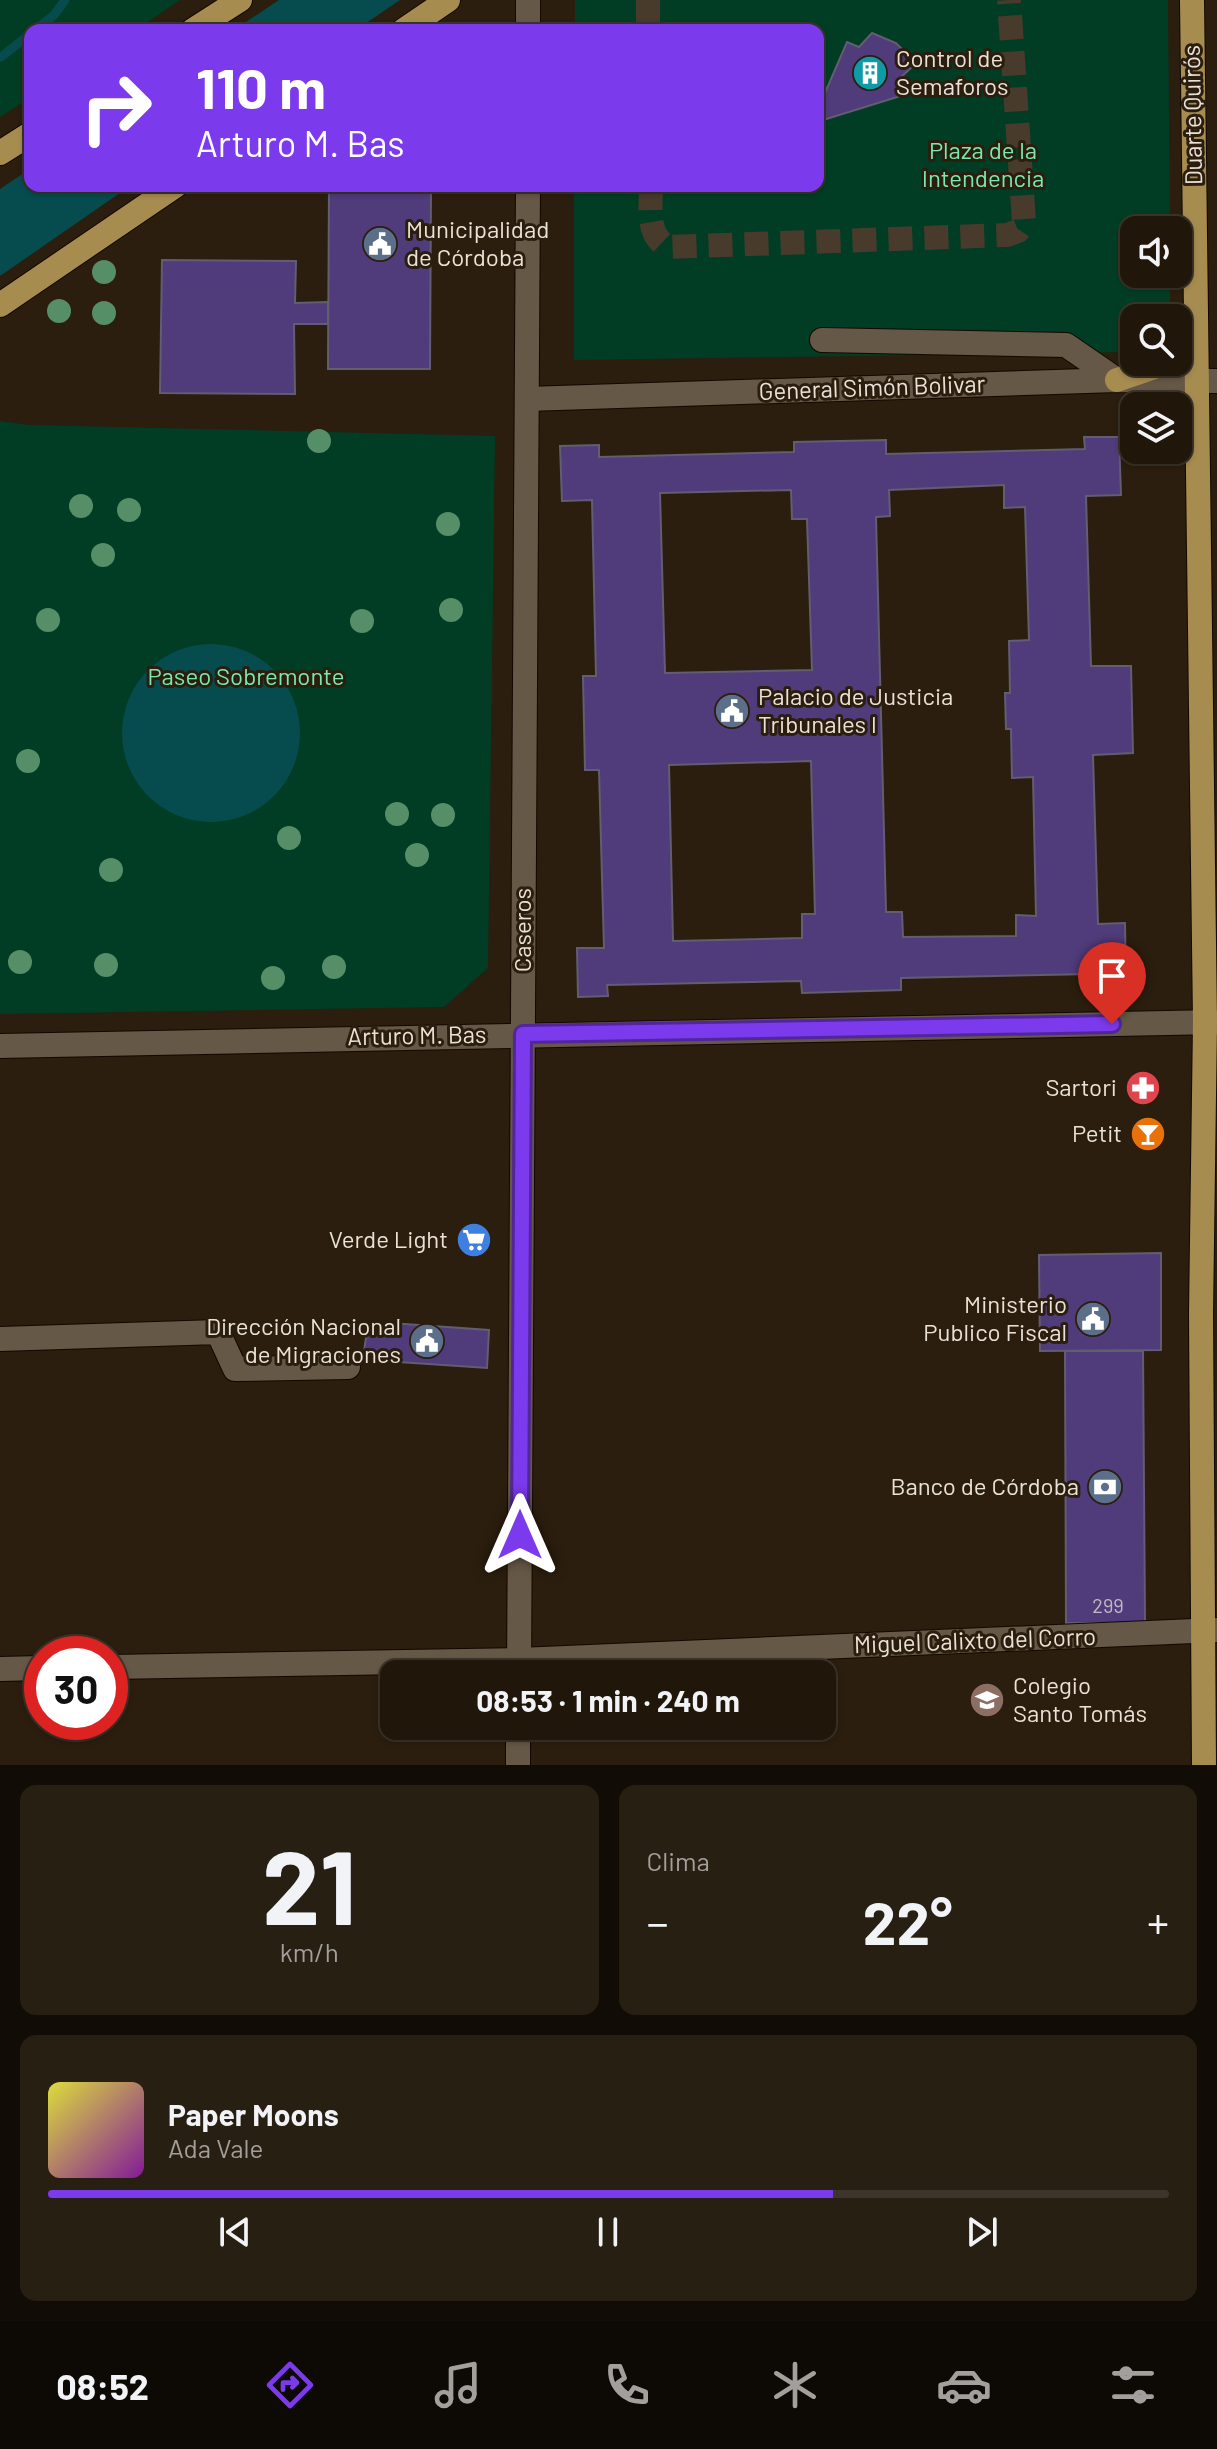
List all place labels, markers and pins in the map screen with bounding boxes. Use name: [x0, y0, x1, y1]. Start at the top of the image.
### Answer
place label: Control de Semaforos: [896, 43, 1009, 100]
building icon: Control de Semaforos: [851, 54, 889, 92]
place label: Municipalidad de Córdoba: [406, 214, 549, 271]
public building icon: Municipalidad de Córdoba: [361, 225, 399, 263]
place label: Palacio de Justicia Tribunales I: [758, 681, 953, 738]
public building icon: Palacio de Justicia Tribunales I: [713, 692, 751, 730]
pin: [1078, 942, 1146, 1024]
pharmacy icon: Sartori: [1124, 1069, 1162, 1107]
place label: Sartori: [1045, 1072, 1117, 1101]
bar icon: Petit: [1129, 1115, 1167, 1153]
place label: Petit: [1072, 1118, 1122, 1147]
supermarket icon: Verde Light: [455, 1221, 493, 1259]
place label: Verde Light: [329, 1224, 448, 1253]
place label: Ministerio Publico Fiscal: [923, 1289, 1067, 1346]
public building icon: Ministerio Publico Fiscal: [1074, 1300, 1112, 1338]
place label: Dirección Nacional de Migraciones: [206, 1311, 401, 1368]
public building icon: Dirección Nacional de Migraciones: [408, 1322, 446, 1360]
bank icon: Banco de Córdoba: [1086, 1468, 1124, 1506]
place label: Banco de Córdoba: [891, 1471, 1079, 1500]
place label: Colegio Santo Tomás: [1013, 1670, 1147, 1727]
school or university icon: Colegio Santo Tomás: [968, 1681, 1006, 1719]

